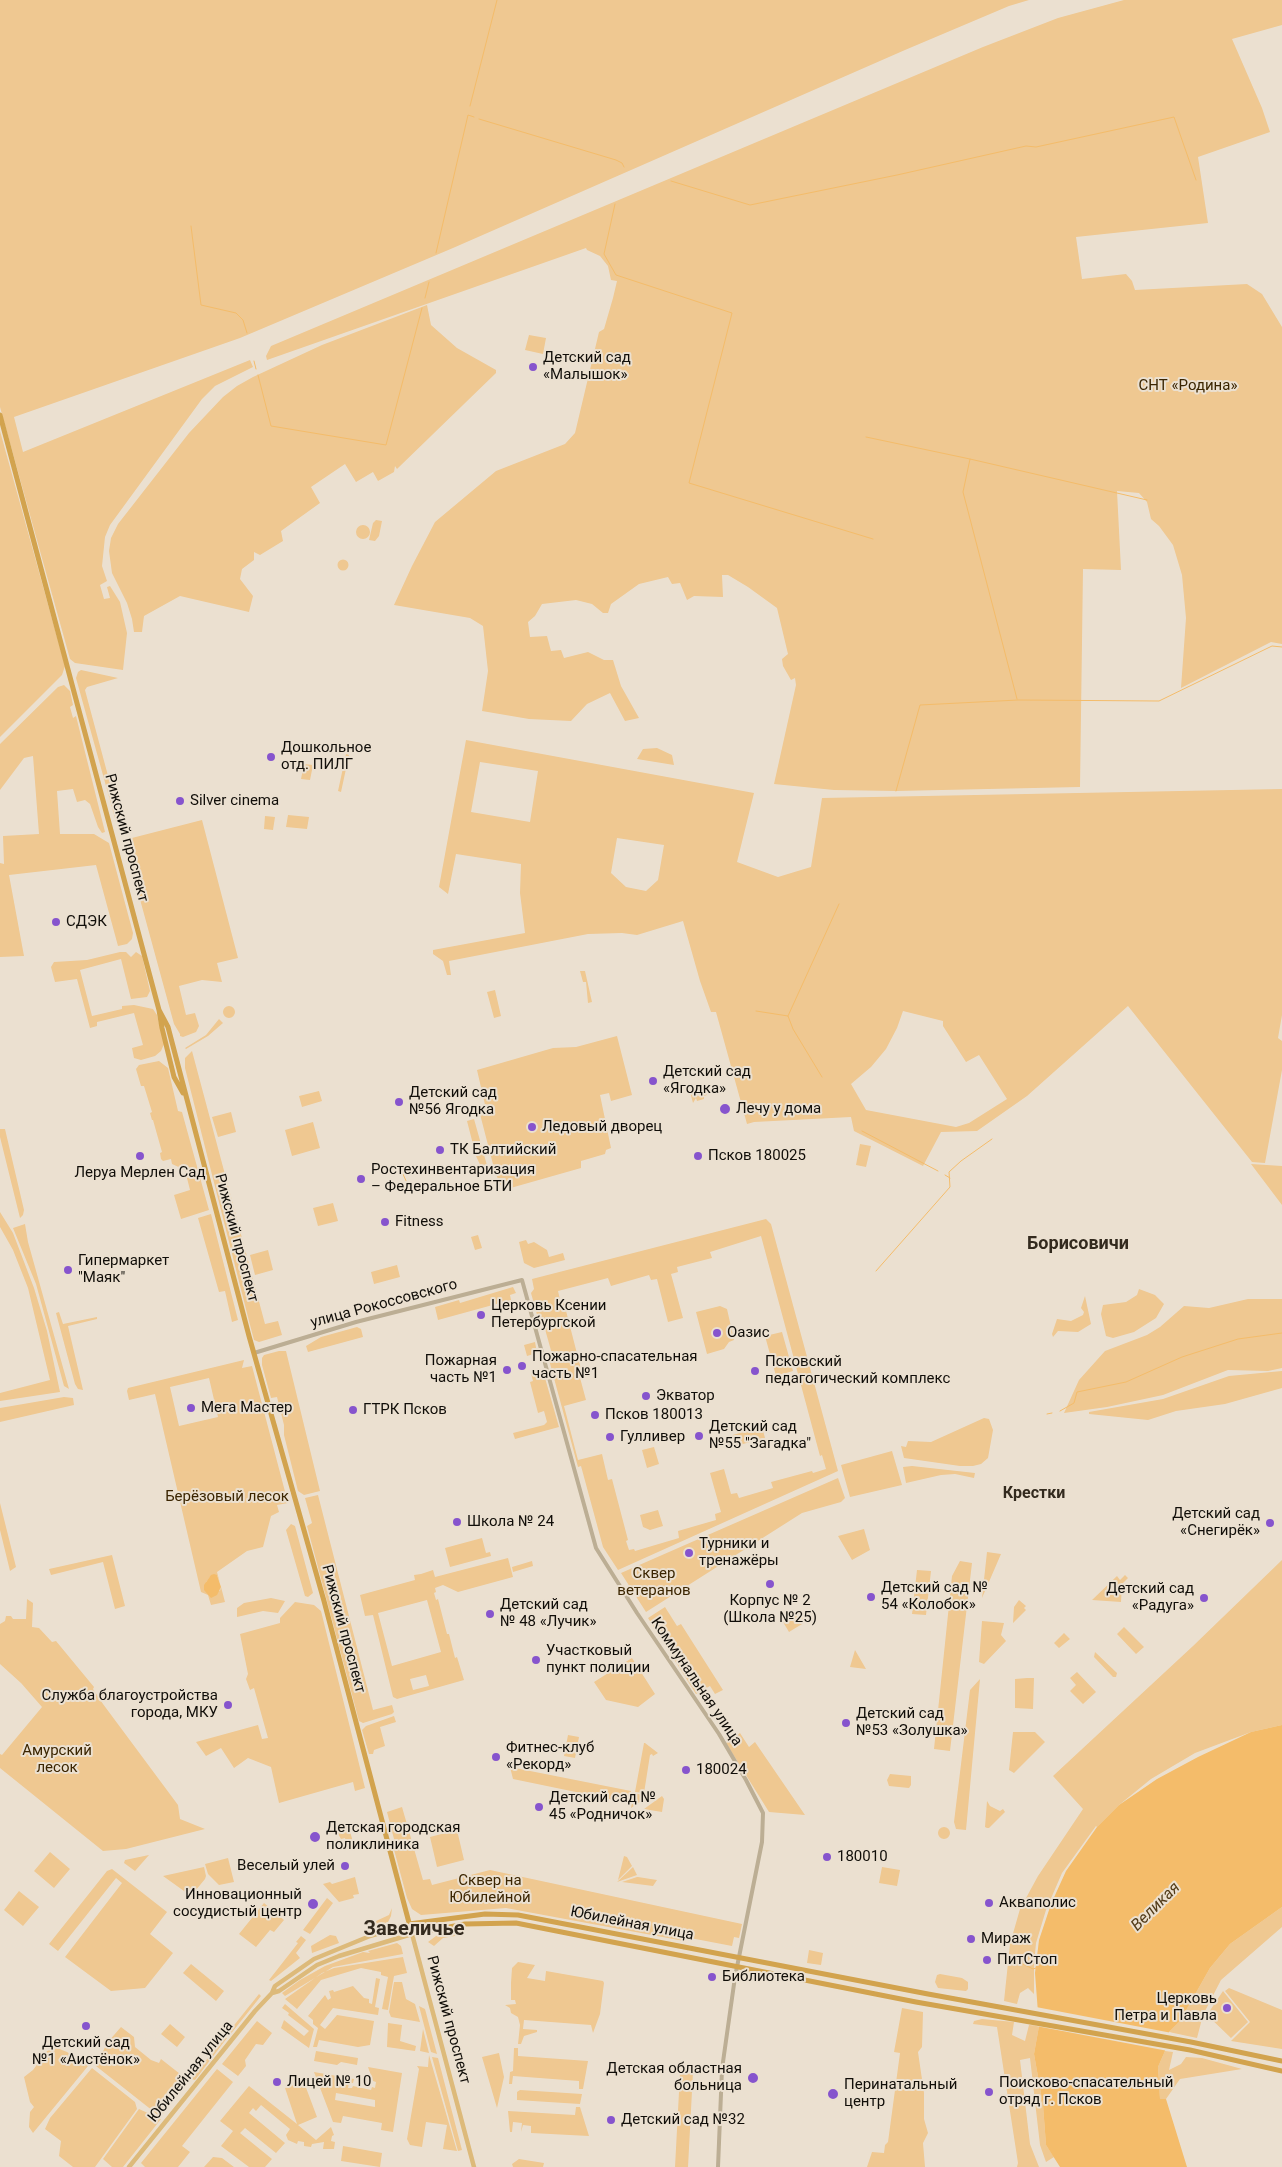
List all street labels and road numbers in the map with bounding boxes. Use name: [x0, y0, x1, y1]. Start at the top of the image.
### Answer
street label: Рижский проспект: [100, 772, 152, 904]
street label: Рижский проспект: [210, 1172, 262, 1304]
street label: улица Рокоссовского: [309, 1276, 459, 1332]
street label: Рижский проспект: [317, 1563, 369, 1695]
street label: Коммунальная улица: [646, 1614, 746, 1750]
street label: Юбилейная улица: [569, 1903, 695, 1945]
street label: Рижский проспект: [422, 1954, 474, 2086]
street label: Юбилейная улица: [145, 2018, 237, 2126]

